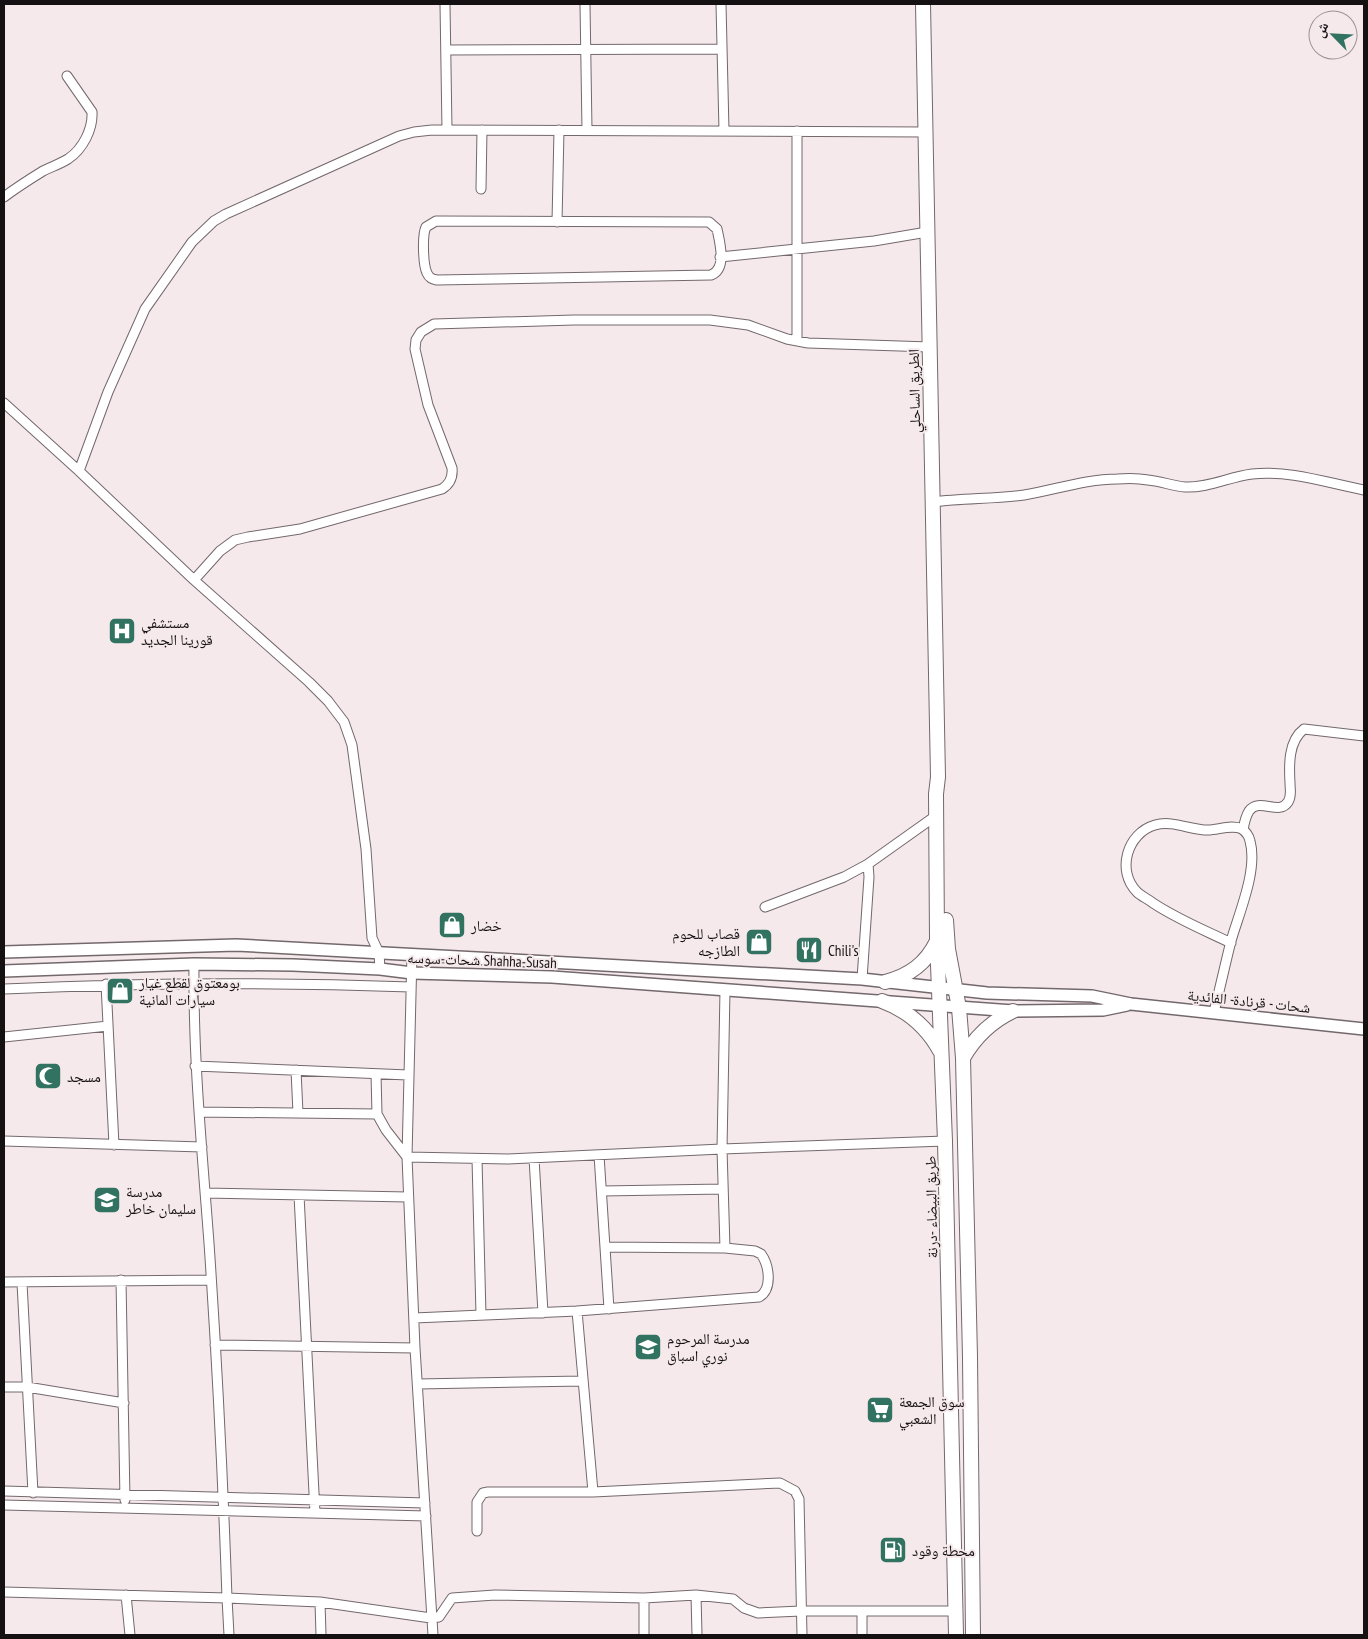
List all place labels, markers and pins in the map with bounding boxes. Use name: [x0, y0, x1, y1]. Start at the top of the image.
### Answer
place label: مستشفي قورينا الجديد: [141, 613, 213, 649]
hospital icon: مستشفي قورينا الجديد: [107, 616, 137, 646]
shop icon: خضار: [437, 910, 467, 940]
place label: خضار: [470, 916, 502, 935]
place label: قصاب للحوم الطازجه: [672, 924, 740, 960]
shop icon: قصاب للحوم الطازجه: [744, 927, 774, 957]
restaurant icon: Chili's: [794, 935, 824, 965]
place label: Chili's: [828, 941, 858, 960]
place label: بومعتوق لقطع غيار سيارات المانية: [138, 973, 240, 1009]
shop icon: بومعتوق لقطع غيار سيارات المانية: [105, 976, 135, 1006]
mosque icon: مسجد: [33, 1061, 63, 1091]
place label: مسجد: [67, 1067, 101, 1086]
place label: مدرسة سليمان خاطر: [125, 1182, 196, 1219]
school or university icon: مدرسة سليمان خاطر: [92, 1185, 122, 1215]
place label: مدرسة المرحوم نوري اسباق: [667, 1329, 750, 1367]
school or university icon: مدرسة المرحوم نوري اسباق: [633, 1332, 663, 1362]
place label: سوق الجمعة الشعبي: [899, 1392, 965, 1430]
supermarket icon: سوق الجمعة الشعبي: [865, 1395, 895, 1425]
fuel station icon: محطة وقود: [878, 1535, 908, 1565]
place label: محطة وقود: [912, 1541, 975, 1560]

